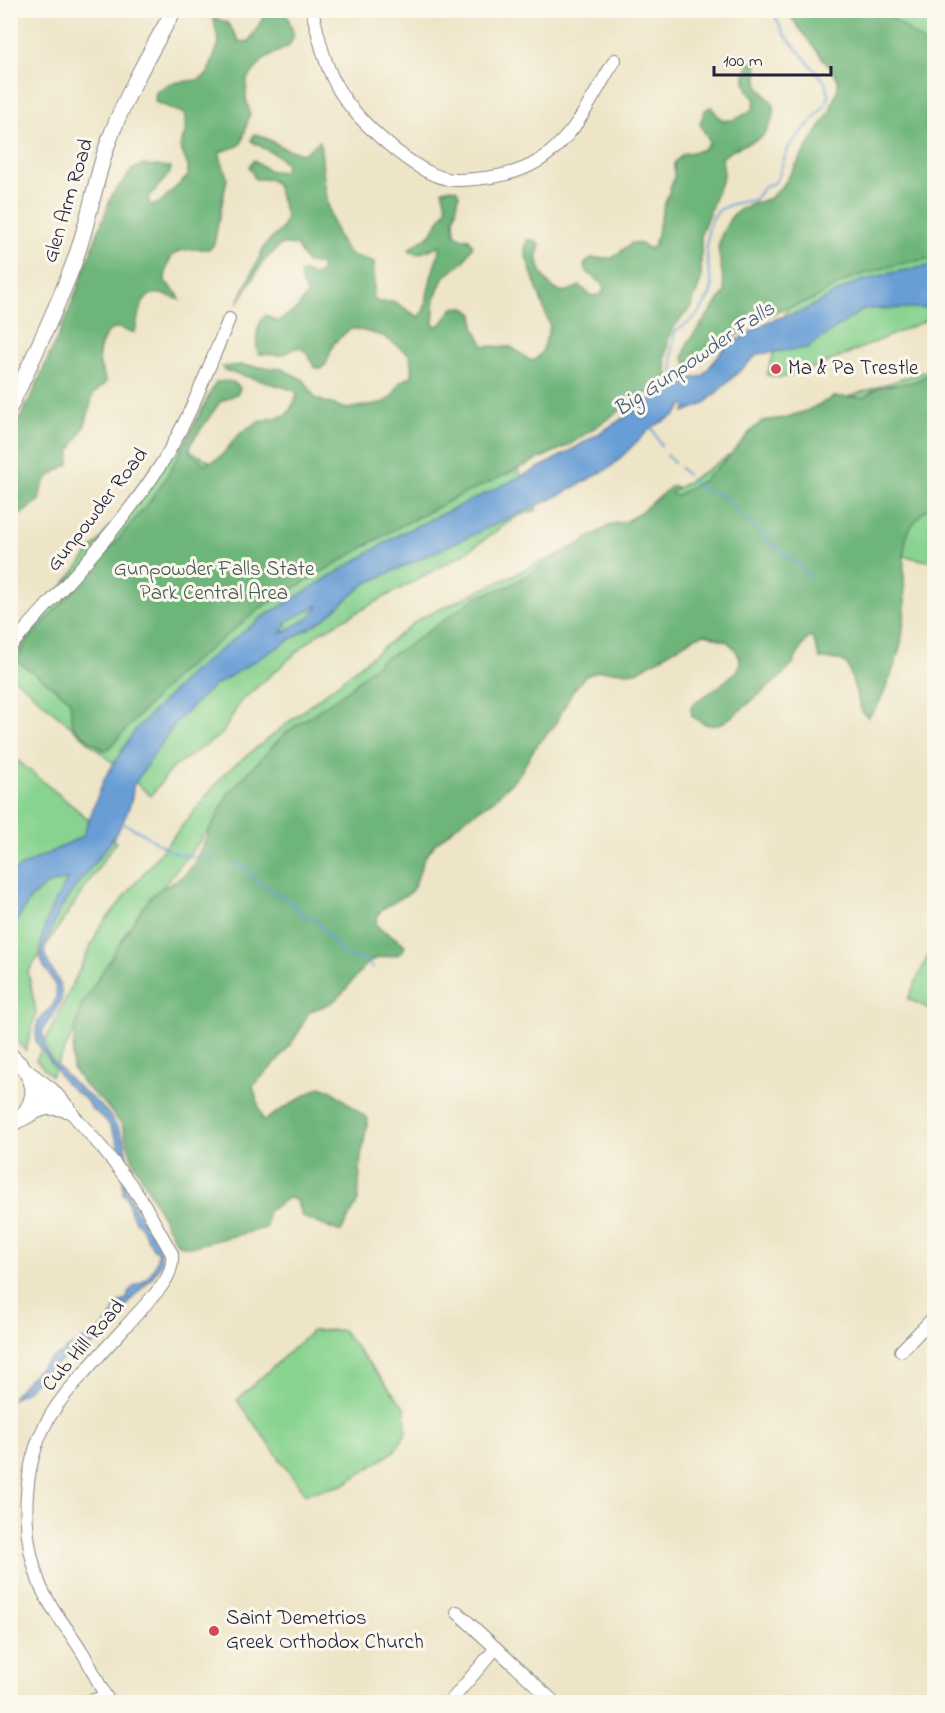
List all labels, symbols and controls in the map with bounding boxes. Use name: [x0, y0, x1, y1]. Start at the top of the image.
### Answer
scale bar: [714, 39, 831, 77]
text: 100 m: [723, 49, 763, 75]
street label: Glen Arm Road: [36, 135, 102, 267]
water label: Big Gunpowder Falls: [608, 294, 783, 426]
place label: Ma & Pa Trestle: [788, 354, 919, 384]
marker: Ma & Pa Trestle: [769, 362, 783, 376]
street label: Gunpowder Road: [40, 442, 156, 578]
park label: Gunpowder Falls State Park Central Area: [114, 555, 315, 609]
street label: Cub Hill Road: [35, 1293, 133, 1399]
place label: Saint Demetrios Greek Orthodox Church: [226, 1604, 424, 1658]
marker: Saint Demetrios Greek Orthodox Church: [207, 1624, 221, 1638]

